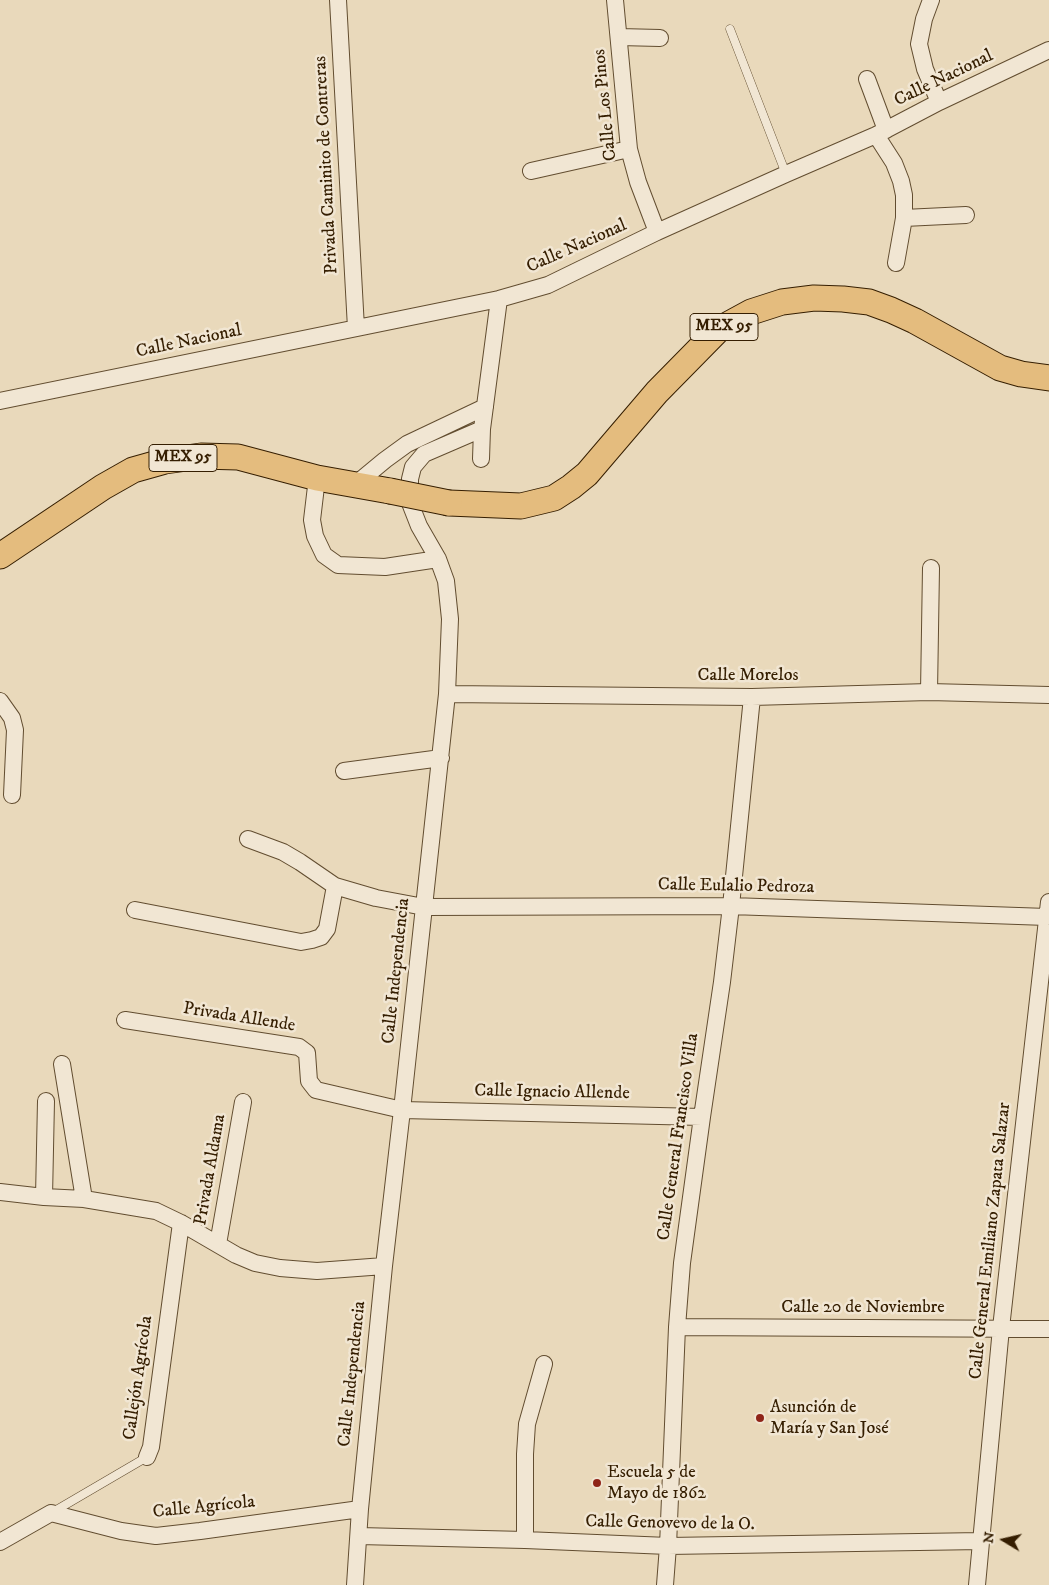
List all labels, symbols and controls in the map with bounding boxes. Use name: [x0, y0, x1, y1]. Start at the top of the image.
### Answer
street label: Calle Nacional: [891, 46, 997, 112]
street label: Calle Los Pinos: [589, 48, 623, 162]
street label: Privada Caminito de Contreras: [310, 55, 344, 275]
street label: Calle Nacional: [524, 215, 630, 279]
road number: MEX 95: [690, 314, 758, 341]
street label: Calle Nacional: [134, 320, 244, 364]
road number: MEX 95: [149, 444, 217, 472]
street label: Calle Morelos: [698, 665, 798, 687]
street label: Calle Eulalio Pedroza: [658, 875, 814, 899]
street label: Calle Independencia: [379, 897, 415, 1045]
street label: Privada Allende: [181, 998, 297, 1038]
street label: Calle General Francisco Villa: [654, 1032, 704, 1242]
street label: Calle Ignacio Allende: [474, 1081, 630, 1105]
street label: Calle General Emiliano Zapata Salazar: [966, 1102, 1016, 1380]
street label: Privada Aldama: [191, 1113, 231, 1227]
street label: Calle 20 de Noviembre: [781, 1297, 945, 1319]
street label: Calle Independencia: [335, 1300, 371, 1448]
street label: Callejón Agrícola: [120, 1314, 158, 1442]
place label: Asunción de María y San José: [770, 1397, 889, 1440]
marker: Asunción de María y San José: [754, 1412, 766, 1424]
place label: Escuela 5 de Mayo de 1862: [607, 1462, 706, 1505]
marker: Escuela 5 de Mayo de 1862: [591, 1477, 603, 1489]
street label: Calle Agrícola: [152, 1492, 256, 1524]
street label: Calle Genovevo de la O.: [585, 1512, 755, 1536]
north arrow: [979, 1515, 1029, 1565]
text: N: [979, 1531, 999, 1545]

